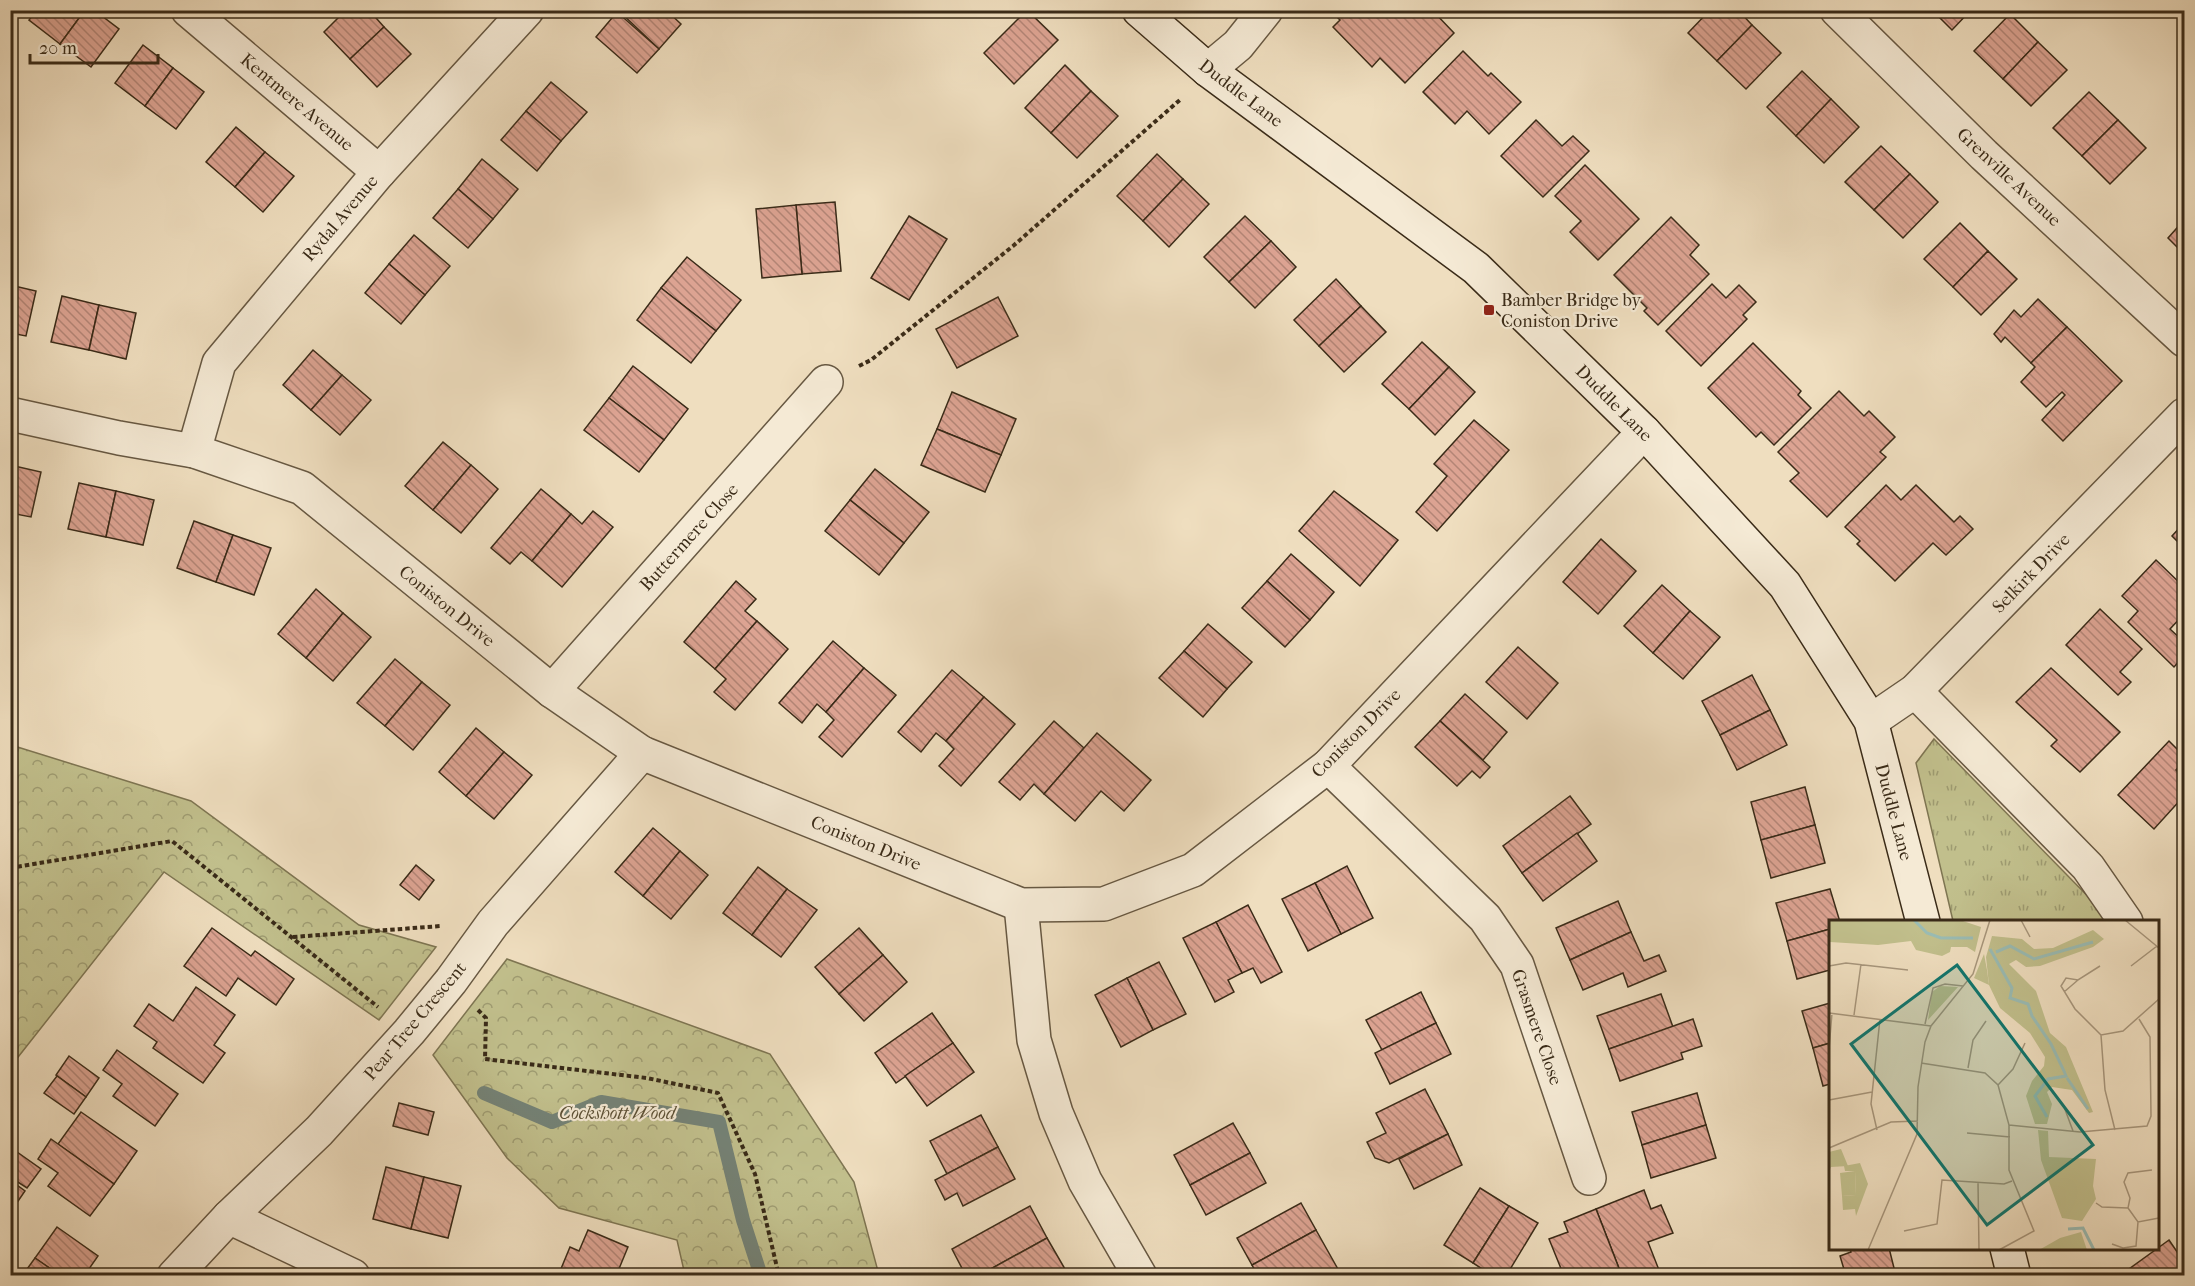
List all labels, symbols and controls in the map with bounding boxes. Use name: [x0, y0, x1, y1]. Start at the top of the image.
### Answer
scale bar: [30, 27, 158, 65]
text: 20 m: [39, 38, 77, 59]
street label: Kentmere Avenue: [236, 49, 357, 156]
street label: Duddle Lane: [1195, 55, 1287, 132]
street label: Grenville Avenue: [1952, 124, 2065, 231]
street label: Rydal Avenue: [298, 171, 383, 266]
place label: Bamber Bridge by Coniston Drive: [1501, 290, 1642, 332]
marker: Bamber Bridge by Coniston Drive: [1482, 303, 1496, 317]
street label: Duddle Lane: [1571, 361, 1656, 446]
street label: Buttermere Close: [636, 479, 743, 595]
street label: Selkirk Drive: [1988, 529, 2075, 617]
street label: Coniston Drive: [395, 561, 499, 652]
street label: Coniston Drive: [1307, 684, 1405, 782]
street label: Duddle Lane: [1870, 761, 1917, 863]
street label: Coniston Drive: [808, 812, 924, 875]
inset map: [1829, 920, 2159, 1250]
street label: Pear Tree Crescent: [360, 957, 471, 1085]
street label: Grasmere Close: [1507, 966, 1566, 1088]
park label: Cockshott Wood: [559, 1103, 678, 1124]

